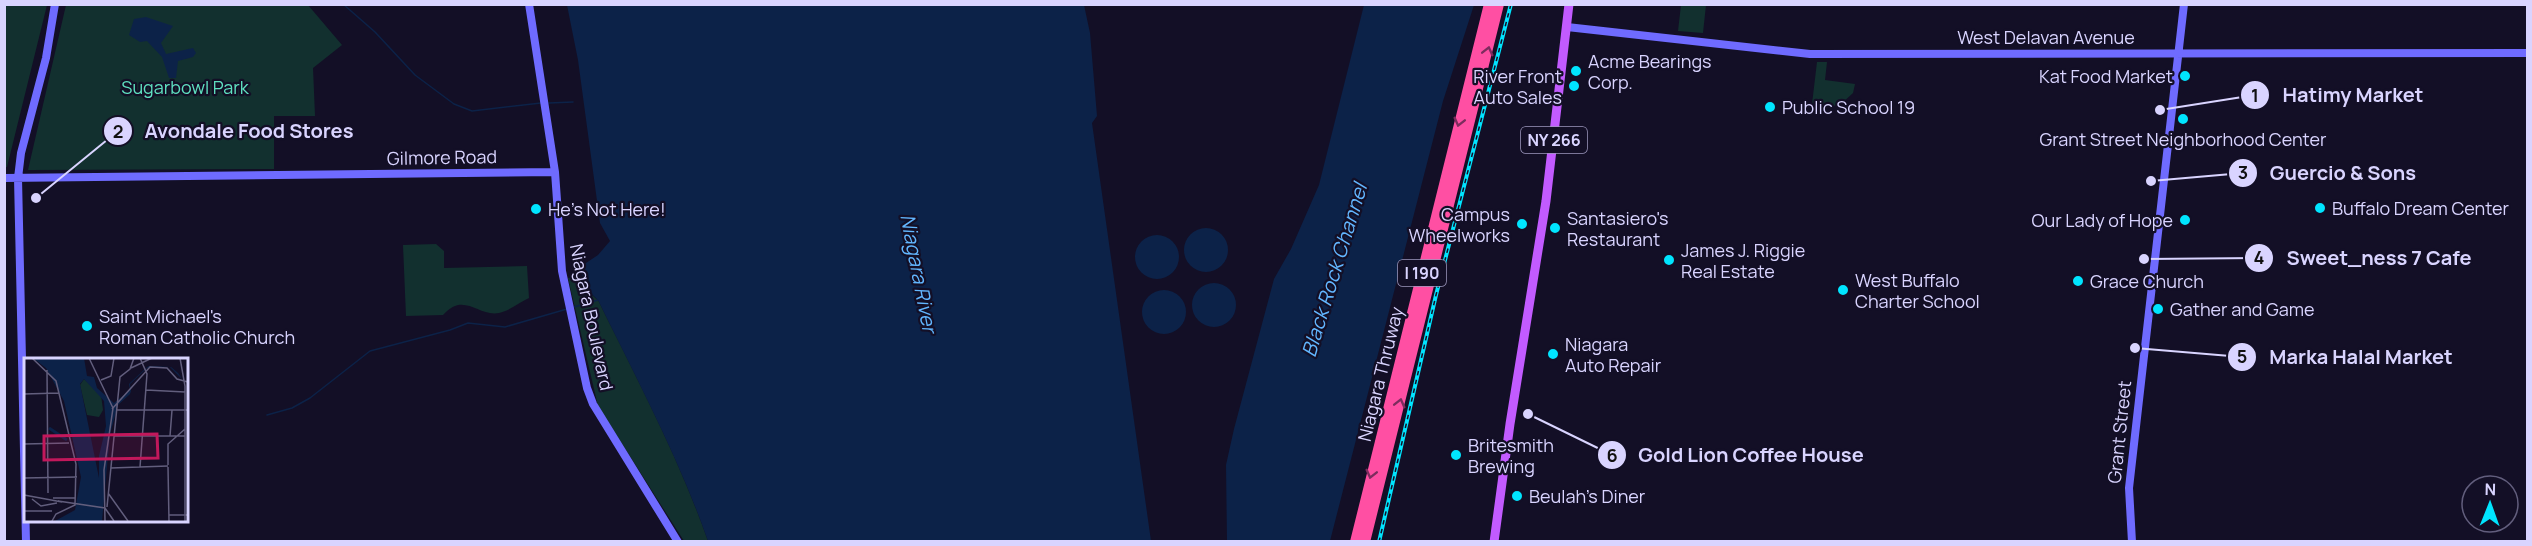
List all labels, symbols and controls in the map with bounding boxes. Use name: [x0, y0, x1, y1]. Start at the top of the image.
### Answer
street label: West Delavan Avenue: [1957, 25, 2135, 49]
one-way arrow: [1480, 46, 1493, 56]
place label: Acme Bearings Corp.: [1588, 49, 1712, 94]
place label: River Front Auto Sales: [1473, 64, 1562, 109]
marker: Acme Bearings Corp.: [1569, 64, 1583, 78]
place label: Kat Food Market: [2039, 64, 2173, 88]
marker: Kat Food Market: [2178, 69, 2192, 83]
park label: Sugarbowl Park: [121, 75, 250, 99]
callout: Hatimy Market: [2240, 76, 2435, 114]
marker: River Front Auto Sales: [1567, 79, 1581, 93]
text: Hatimy Market: [2283, 81, 2423, 108]
text: 1: [2251, 83, 2259, 107]
place label: Public School 19: [1782, 95, 1915, 119]
marker: Public School 19: [1763, 100, 1777, 114]
callout: Avondale Food Stores: [103, 112, 366, 150]
marker: Grant Street Neighborhood Center: [2176, 112, 2190, 126]
text: Avondale Food Stores: [145, 117, 354, 144]
one-way arrow: [1453, 117, 1466, 127]
text: 2: [113, 119, 123, 143]
road number: NY 266: [1521, 127, 1587, 153]
place label: Grant Street Neighborhood Center: [2040, 127, 2327, 151]
street label: Gilmore Road: [387, 144, 497, 170]
callout: Guercio & Sons: [2228, 154, 2428, 192]
text: Guercio & Sons: [2270, 159, 2416, 186]
text: 3: [2238, 160, 2248, 184]
water label: Black Rock Channel: [1295, 178, 1374, 360]
place label: Buffalo Dream Center: [2332, 196, 2510, 220]
place label: He's Not Here!: [548, 197, 666, 221]
marker: Buffalo Dream Center: [2313, 201, 2327, 215]
marker: He's Not Here!: [529, 202, 543, 216]
place label: Campus Wheelworks: [1408, 202, 1510, 247]
place label: Santasiero's Restaurant: [1567, 206, 1668, 251]
place label: Our Lady of Hope: [2031, 208, 2173, 232]
water label: Niagara River: [894, 211, 944, 337]
marker: Our Lady of Hope: [2178, 213, 2192, 227]
marker: Campus Wheelworks: [1515, 217, 1529, 231]
marker: Santasiero's Restaurant: [1548, 221, 1562, 235]
place label: James J. Riggie Real Estate: [1681, 238, 1805, 283]
callout: Sweet_ness 7 Cafe: [2244, 239, 2483, 277]
street label: Niagara Boulevard: [565, 242, 619, 392]
text: Sweet_ness 7 Cafe: [2287, 244, 2471, 271]
text: 4: [2254, 245, 2265, 269]
marker: James J. Riggie Real Estate: [1662, 253, 1676, 267]
road number: I 190: [1398, 260, 1446, 286]
place label: West Buffalo Charter School: [1855, 268, 1980, 313]
place label: Grace Church: [2090, 269, 2204, 293]
marker: Grace Church: [2071, 274, 2085, 288]
marker: West Buffalo Charter School: [1836, 283, 1850, 297]
place label: Gather and Game: [2170, 297, 2315, 321]
marker: Gather and Game: [2151, 302, 2165, 316]
place label: Saint Michael's Roman Catholic Church: [99, 304, 295, 349]
street label: Niagara Thruway: [1352, 304, 1408, 444]
marker: Saint Michael's Roman Catholic Church: [80, 319, 94, 333]
place label: Niagara Auto Repair: [1565, 332, 1662, 377]
callout: Marka Halal Market: [2227, 338, 2465, 376]
text: Marka Halal Market: [2269, 343, 2453, 370]
text: 5: [2237, 344, 2247, 368]
marker: Niagara Auto Repair: [1546, 347, 1560, 361]
inset map: [24, 358, 188, 522]
street label: Grant Street: [2102, 379, 2136, 485]
one-way arrow: [1393, 399, 1406, 409]
place label: Britesmith Brewing: [1468, 433, 1554, 478]
callout: Gold Lion Coffee House: [1597, 436, 1876, 474]
text: Gold Lion Coffee House: [1638, 441, 1864, 468]
text: 6: [1606, 443, 1618, 467]
marker: Britesmith Brewing: [1449, 448, 1463, 462]
one-way arrow: [1366, 468, 1378, 479]
north arrow: [2460, 474, 2520, 534]
text: N: [2484, 478, 2496, 500]
place label: Beulah's Diner: [1529, 484, 1646, 508]
marker: Beulah's Diner: [1510, 489, 1524, 503]

